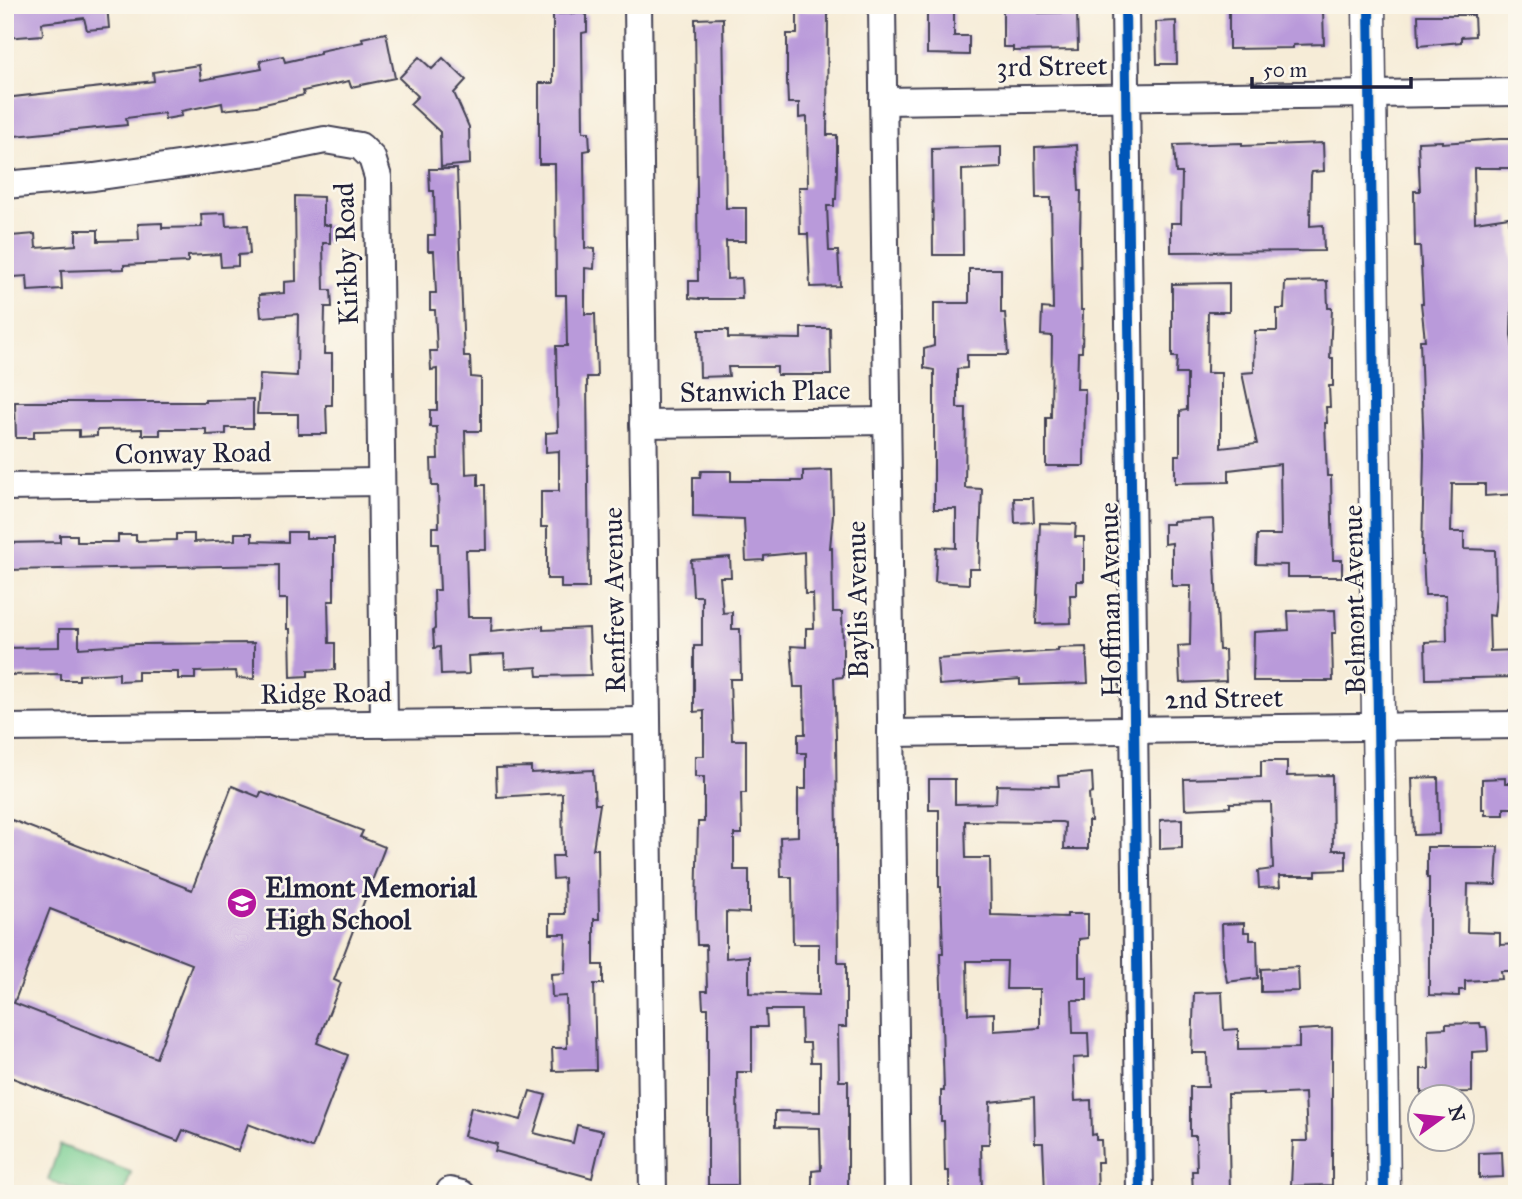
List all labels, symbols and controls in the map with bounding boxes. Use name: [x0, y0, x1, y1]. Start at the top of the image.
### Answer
scale bar: [1252, 46, 1412, 90]
street label: 3rd Street: [996, 48, 1108, 84]
text: 50 m: [1263, 57, 1308, 83]
street label: Kirkby Road: [326, 182, 366, 326]
street label: Stanwich Place: [679, 372, 851, 410]
street label: Conway Road: [114, 434, 272, 472]
street label: Hoffman Avenue: [1091, 502, 1129, 698]
street label: Belmont Avenue: [1335, 504, 1373, 696]
street label: Renfrew Avenue: [595, 507, 633, 693]
street label: Baylis Avenue: [838, 520, 876, 680]
street label: Ridge Road: [260, 674, 392, 712]
street label: 2nd Street: [1164, 679, 1284, 717]
place label: Elmont Memorial High School: [265, 870, 477, 937]
school or university icon: Elmont Memorial High School: [225, 886, 259, 920]
north arrow: [1406, 1084, 1476, 1154]
text: N: [1444, 1103, 1470, 1124]

